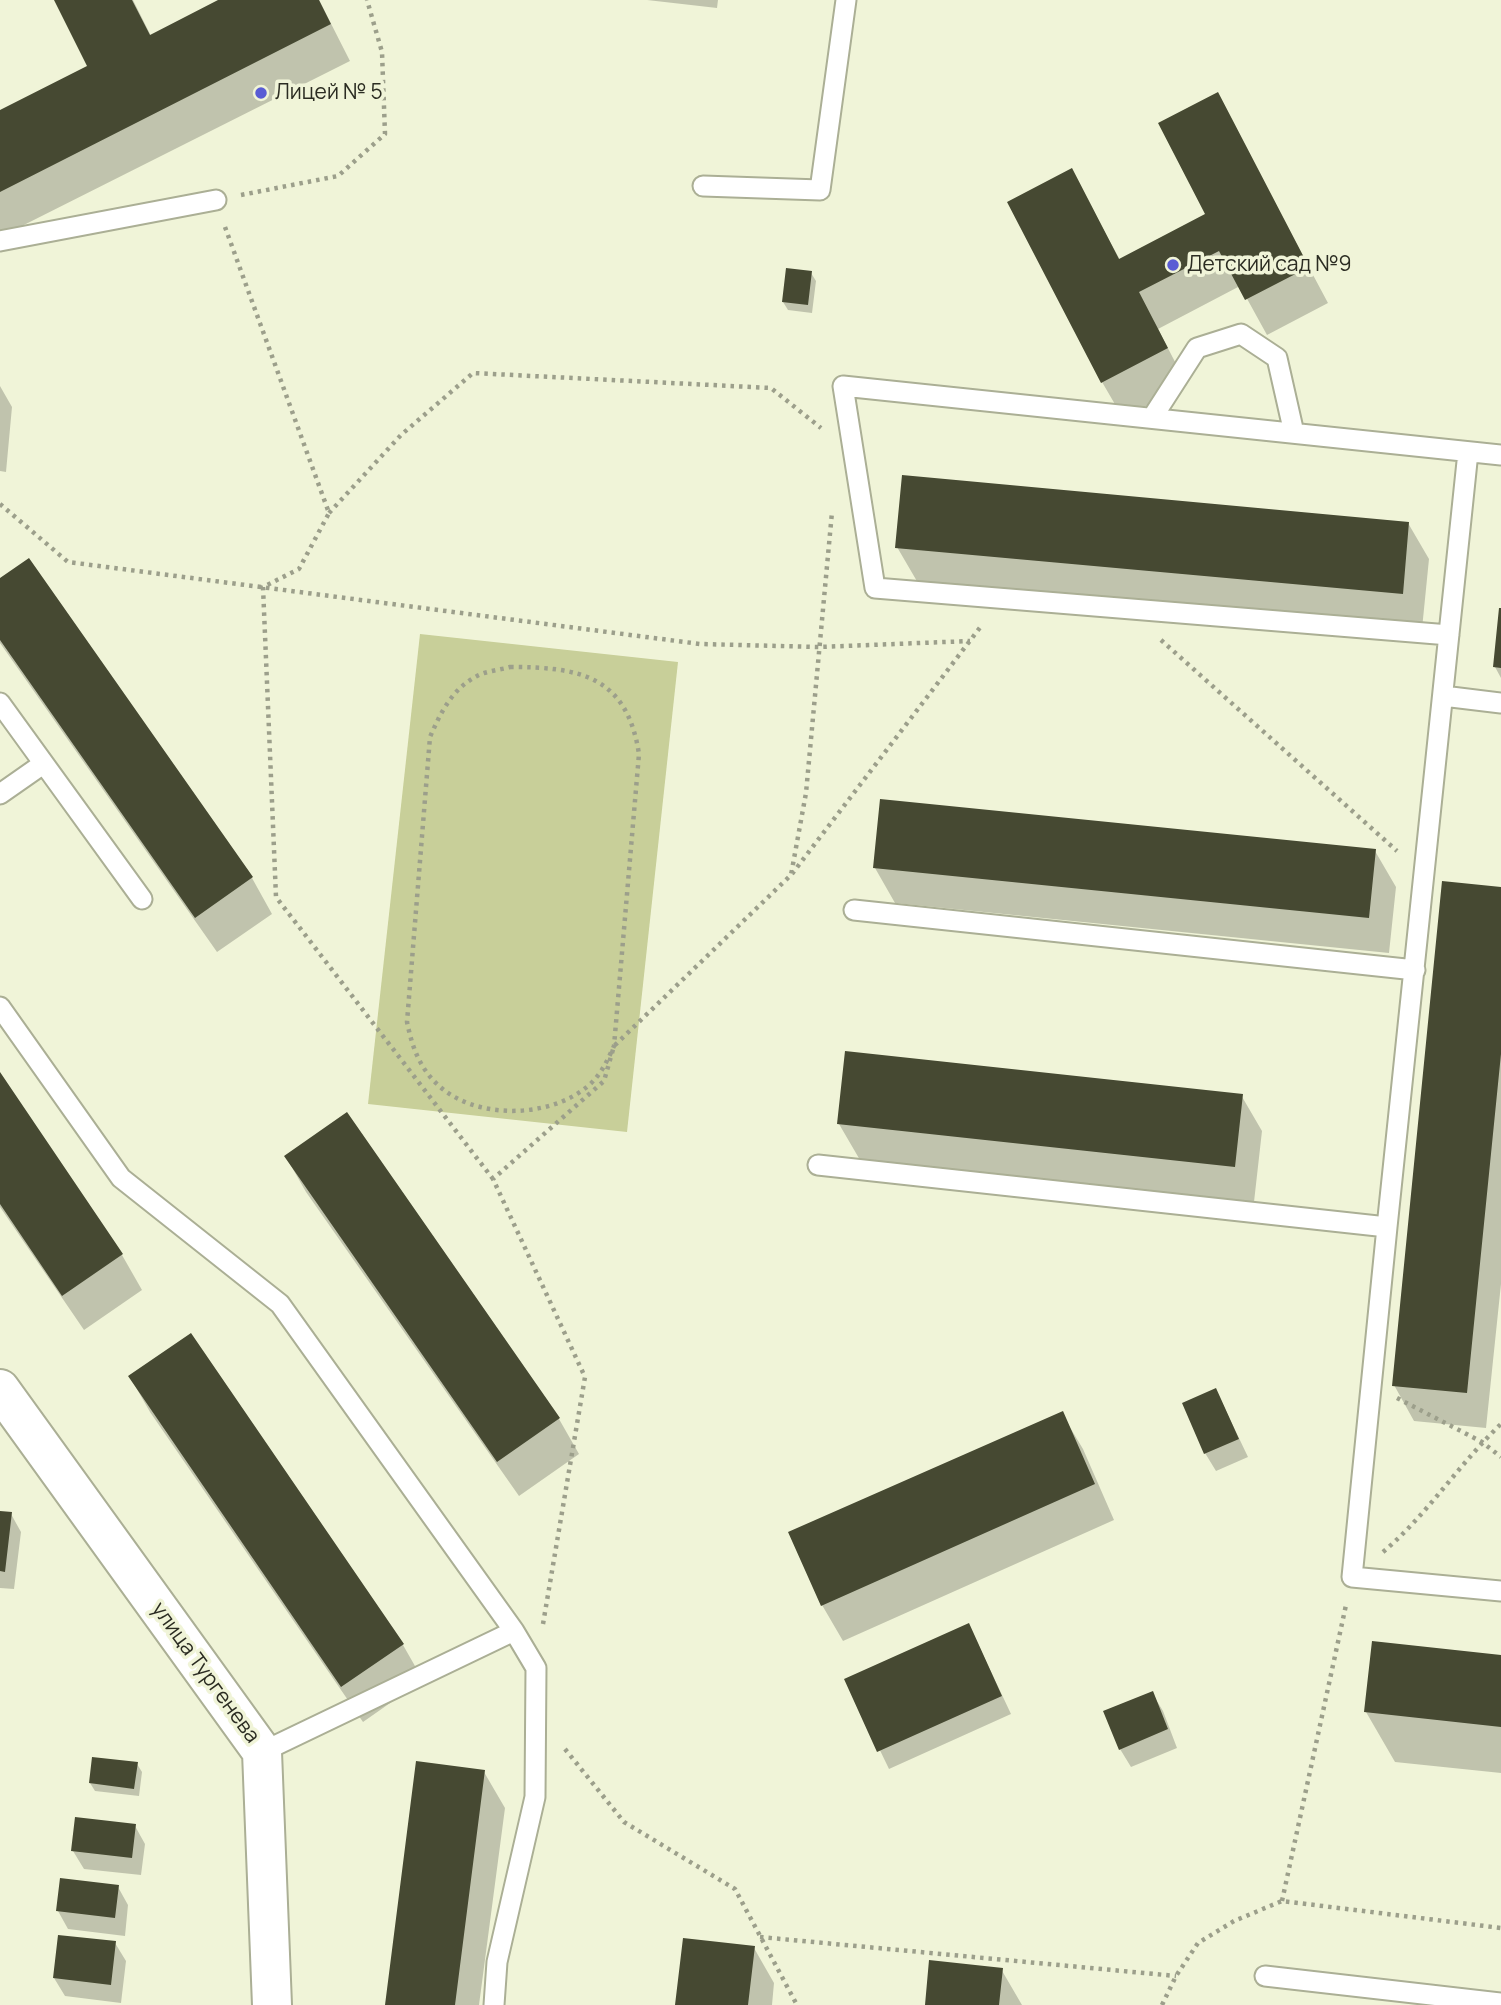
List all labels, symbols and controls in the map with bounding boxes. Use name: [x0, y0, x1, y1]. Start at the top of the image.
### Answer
place label: Лицей № 5: [275, 80, 383, 106]
marker: Лицей № 5: [253, 85, 269, 101]
place label: Детский сад №9: [1187, 252, 1351, 278]
marker: Детский сад №9: [1165, 257, 1181, 273]
street label: улица Тургенева: [146, 1598, 264, 1748]

